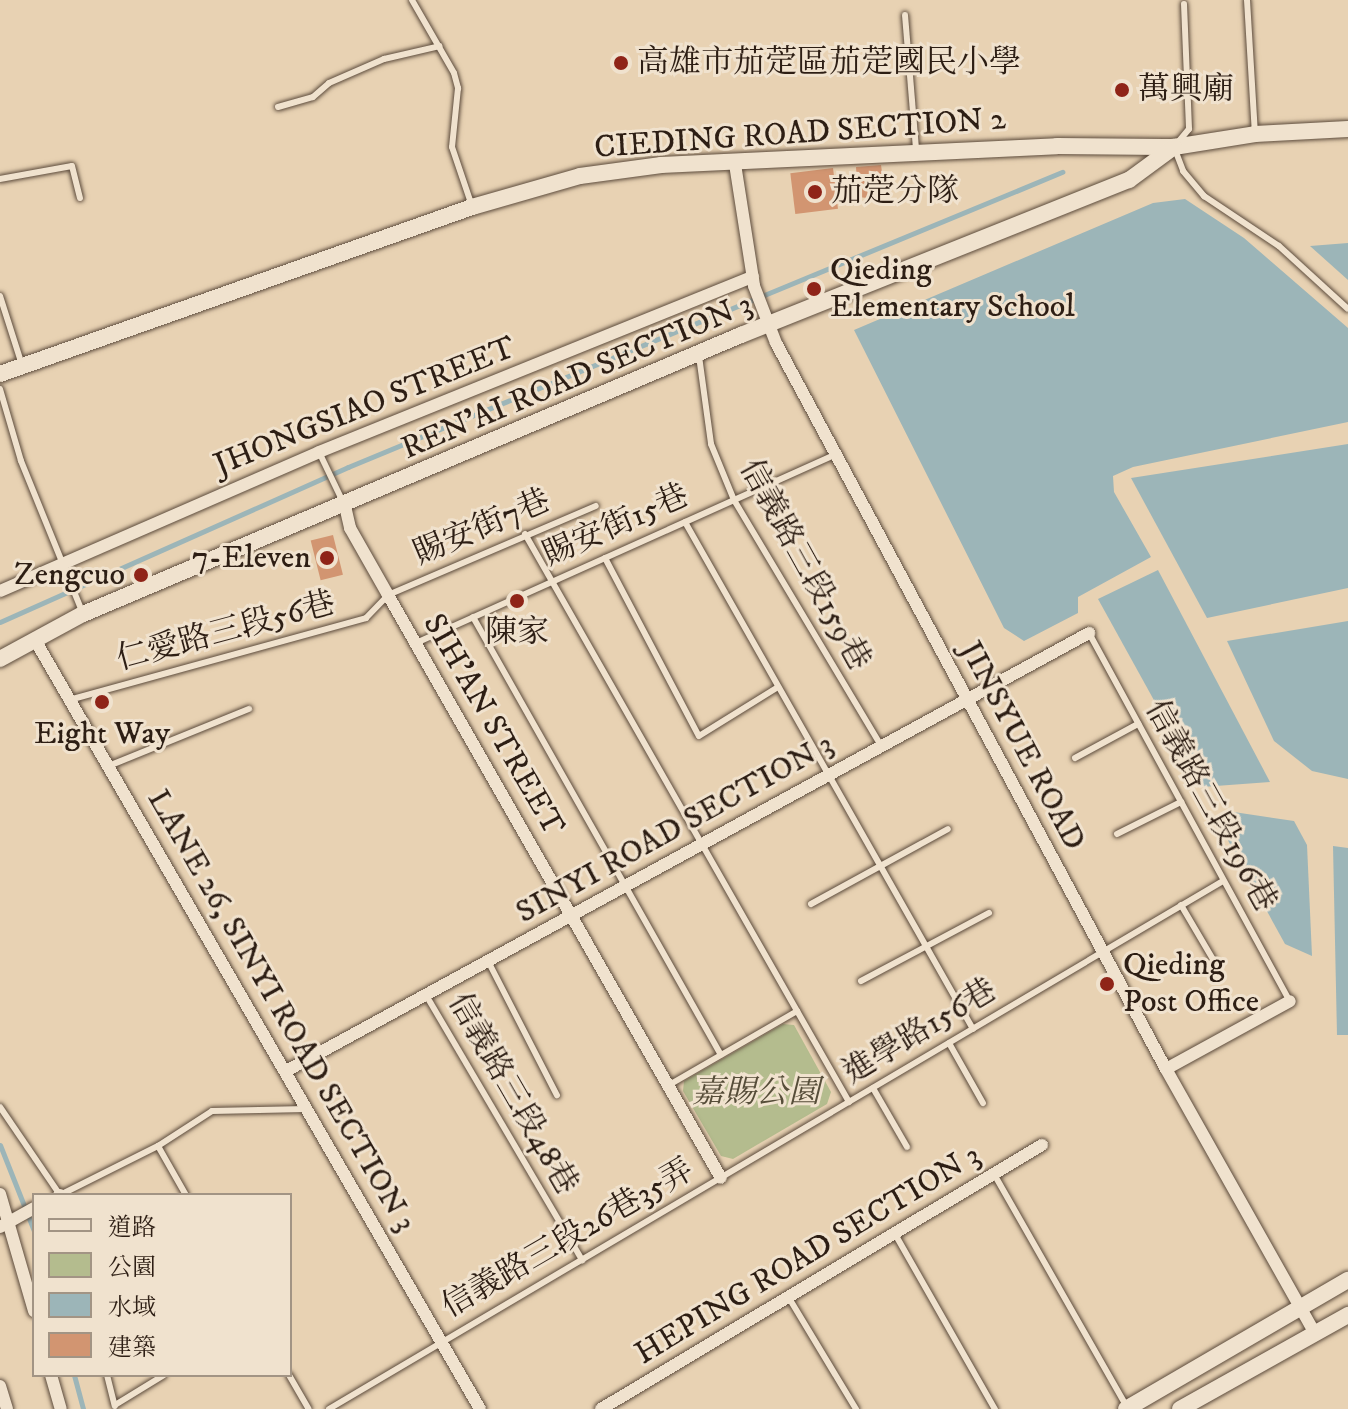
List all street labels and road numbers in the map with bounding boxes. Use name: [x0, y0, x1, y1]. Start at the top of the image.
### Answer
street label: CIEDING ROAD SECTION 2: [593, 100, 1007, 168]
street label: REN'AI ROAD SECTION 3: [396, 286, 758, 468]
street label: JHONGSIAO STREET: [209, 329, 521, 485]
street label: 信義路三段159巷: [730, 453, 878, 677]
street label: 賜安街15巷: [537, 477, 695, 575]
street label: 賜安街7巷: [408, 482, 556, 574]
street label: 仁愛路三段56巷: [113, 584, 339, 680]
street label: SIH'AN STREET: [414, 607, 572, 843]
street label: JINSYUE ROAD: [951, 635, 1093, 857]
street label: 信義路三段196巷: [1136, 693, 1284, 919]
street label: SINYI ROAD SECTION 3: [510, 726, 840, 932]
street label: LANE 26, SINYI ROAD SECTION 3: [138, 783, 424, 1239]
street label: 進學路156巷: [836, 971, 1004, 1093]
street label: 信義路三段48巷: [439, 986, 585, 1202]
street label: HEPING ROAD SECTION 3: [628, 1137, 988, 1373]
street label: 信義路三段26巷35弄: [435, 1151, 701, 1327]

